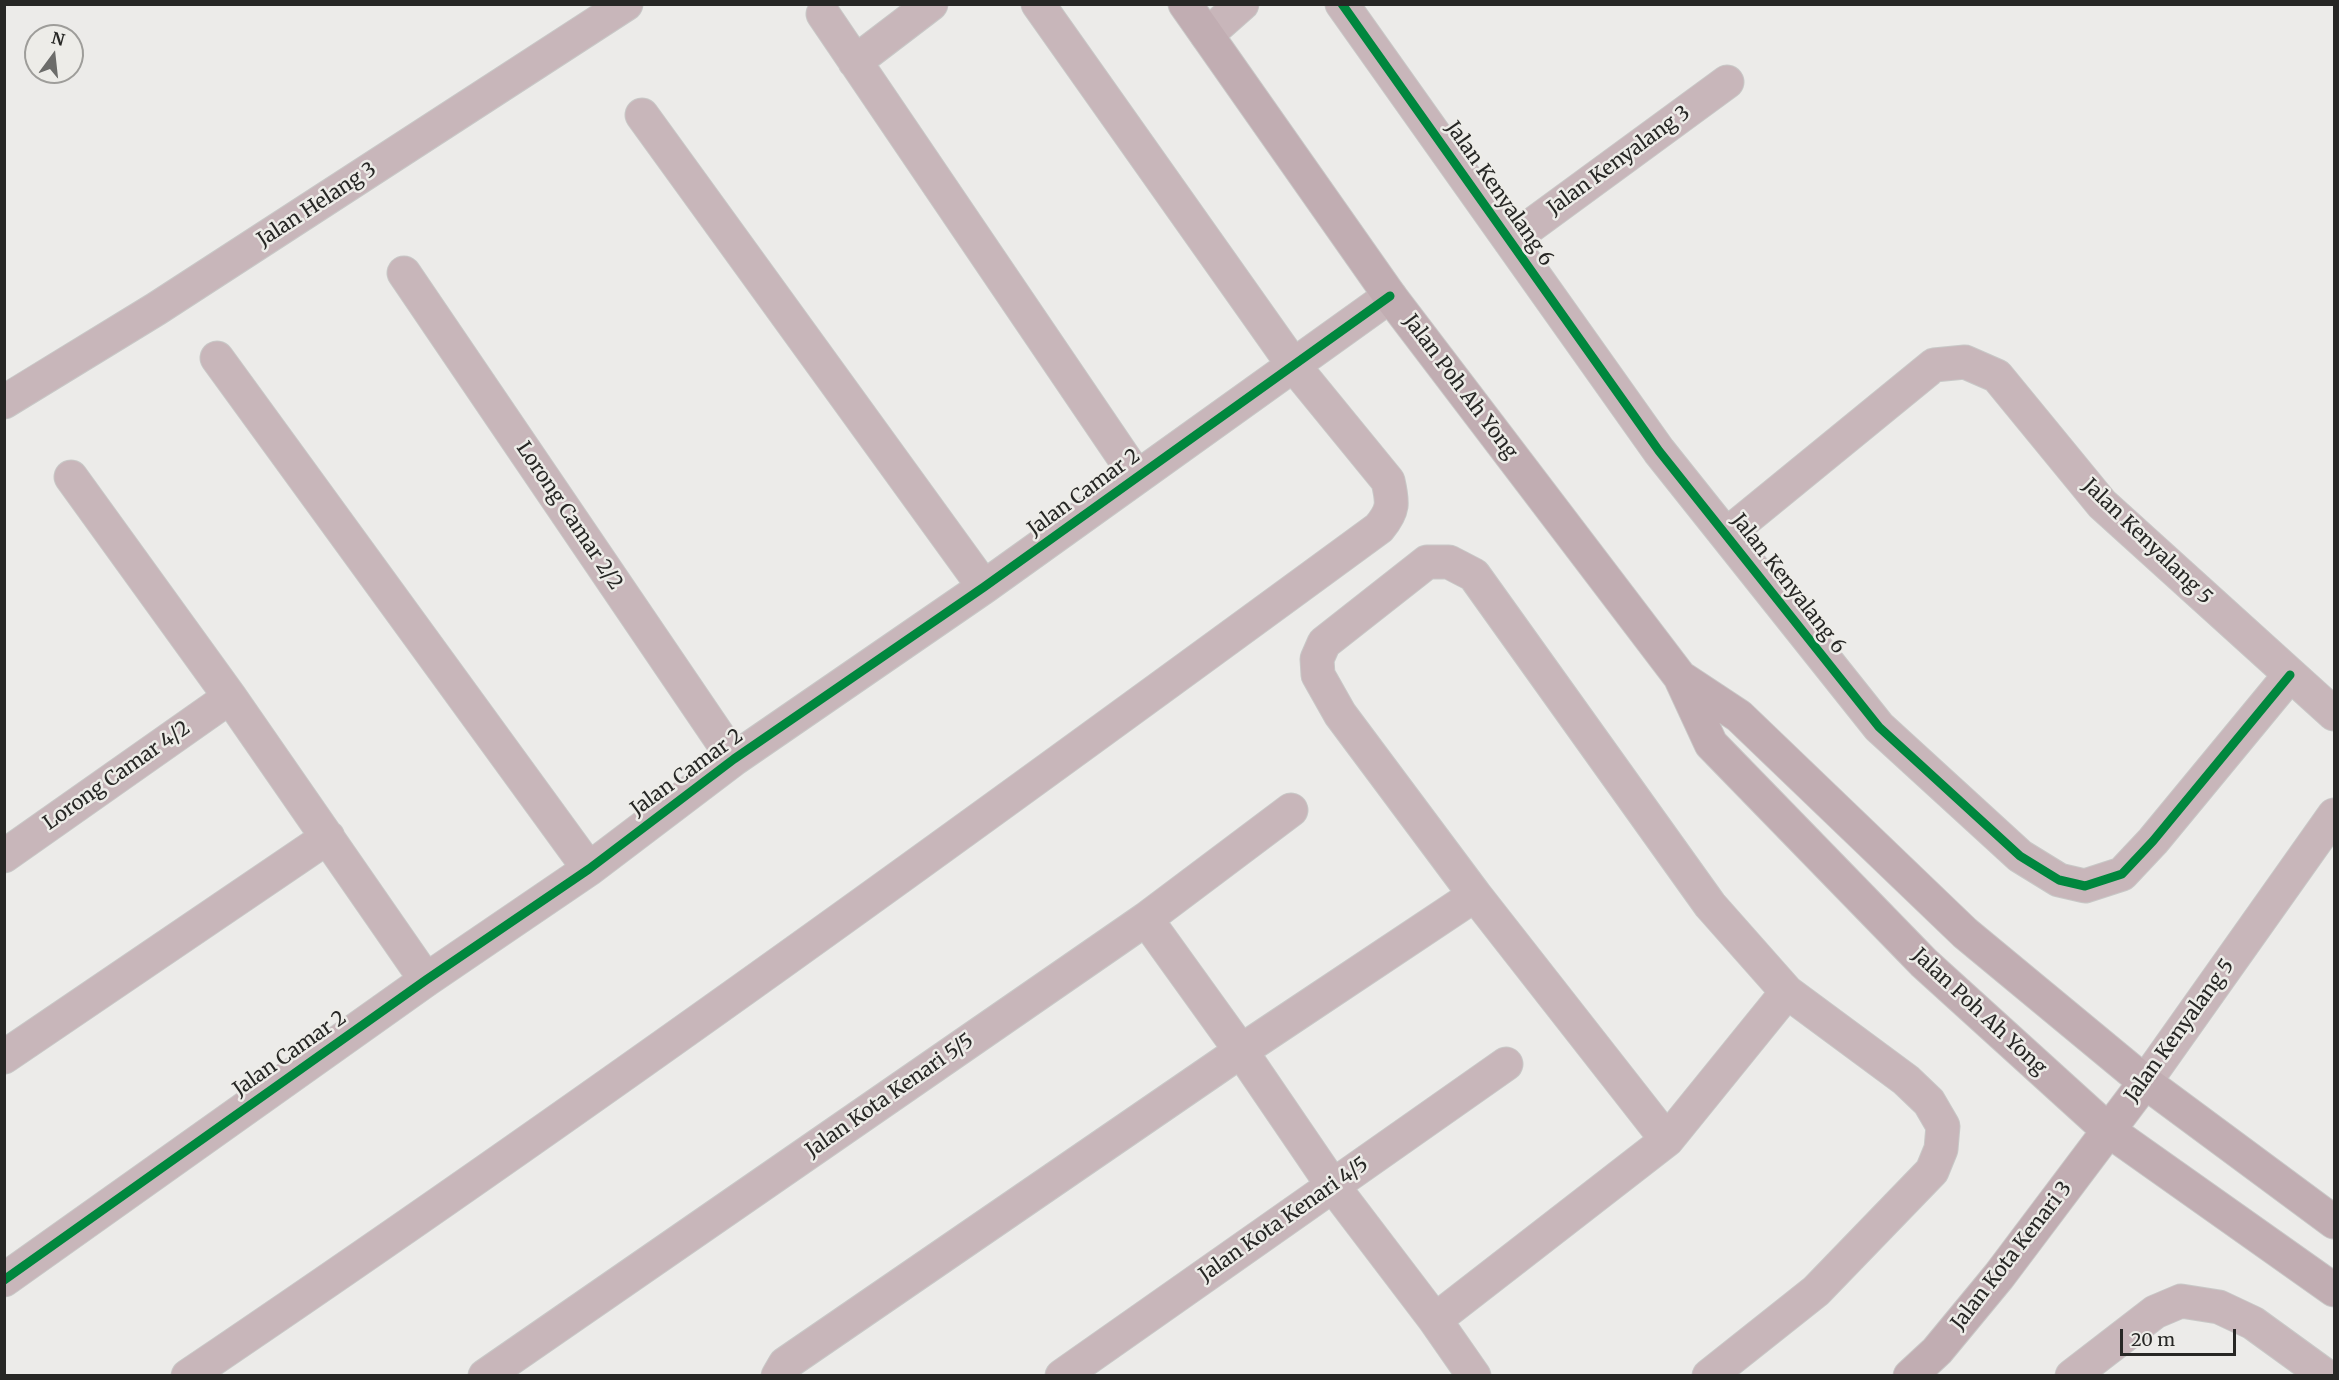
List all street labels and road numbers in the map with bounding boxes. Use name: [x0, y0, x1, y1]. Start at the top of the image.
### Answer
street label: Jalan Kenyalang 3: [1543, 101, 1695, 221]
street label: Jalan Kenyalang 6: [1440, 117, 1558, 271]
street label: Jalan Helang 3: [253, 158, 381, 252]
street label: Jalan Poh Ah Yong: [1398, 310, 1522, 464]
street label: Lorong Camar 2/2: [511, 438, 627, 594]
street label: Jalan Camar 2: [1023, 444, 1145, 542]
street label: Jalan Kenyalang 5: [2077, 474, 2217, 610]
street label: Jalan Kenyalang 6: [1726, 509, 1850, 659]
street label: Lorong Camar 4/2: [39, 716, 195, 836]
street label: Jalan Camar 2: [626, 724, 748, 822]
street label: Jalan Poh Ah Yong: [1907, 944, 2051, 1080]
street label: Jalan Kenyalang 5: [2120, 955, 2240, 1107]
street label: Jalan Camar 2: [229, 1006, 351, 1102]
street label: Jalan Kota Kenari 5/5: [801, 1029, 979, 1163]
street label: Jalan Kota Kenari 4/5: [1195, 1153, 1373, 1287]
street label: Jalan Kota Kenari 3: [1947, 1177, 2077, 1335]

